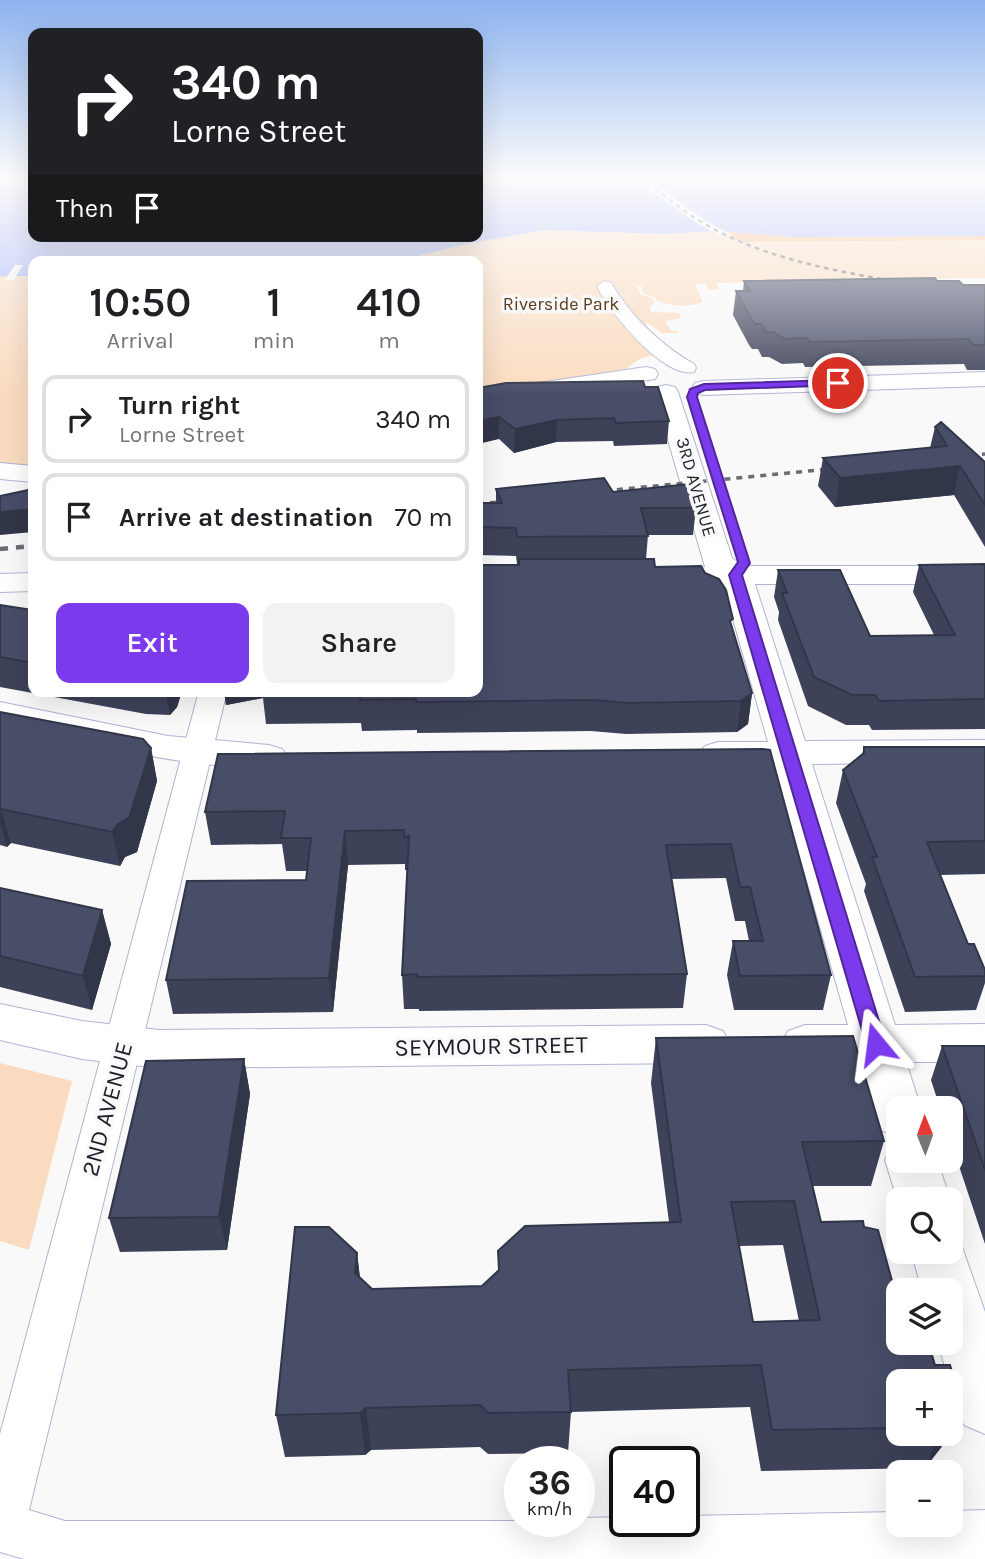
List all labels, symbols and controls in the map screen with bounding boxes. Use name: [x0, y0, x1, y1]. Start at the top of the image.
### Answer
text: 340 m: [171, 54, 321, 111]
icon: right: [56, 56, 147, 147]
text: Lorne Street: [171, 113, 346, 150]
icon: arrive: [128, 189, 166, 227]
text: Then: [56, 193, 114, 224]
text: 10:50: [89, 277, 191, 327]
text: 1: [266, 277, 281, 327]
text: 410: [356, 277, 422, 327]
park label: Riverside Park: [503, 293, 619, 315]
text: Arrival: [107, 327, 174, 354]
text: min: [253, 327, 295, 354]
text: m: [378, 327, 400, 354]
pin: [808, 353, 868, 413]
icon: arrive: [819, 364, 857, 402]
text: Turn right: [119, 390, 240, 421]
icon: right: [60, 400, 98, 438]
text: 340 m: [375, 404, 451, 435]
text: Lorne Street: [119, 421, 245, 448]
street label: 3RD AVENUE: [671, 435, 721, 539]
icon: arrive: [60, 498, 98, 536]
text: Arrive at destination: [119, 502, 373, 533]
text: 70 m: [394, 502, 453, 533]
button: Exit: [56, 603, 249, 683]
button: Share: [263, 603, 455, 683]
position arrow: [839, 1007, 913, 1081]
street label: SEYMOUR STREET: [394, 1030, 588, 1062]
street label: 2ND AVENUE: [76, 1039, 138, 1179]
north arrow: [886, 1096, 962, 1172]
map controls: [886, 1096, 963, 1537]
button: search: [886, 1187, 963, 1264]
button: layers: [886, 1278, 963, 1355]
button: +: [886, 1369, 963, 1446]
speed limit sign: 40: [609, 1446, 700, 1537]
button: −: [886, 1460, 963, 1537]
text: 36: [528, 1462, 571, 1503]
text: km/h: [527, 1498, 572, 1520]

